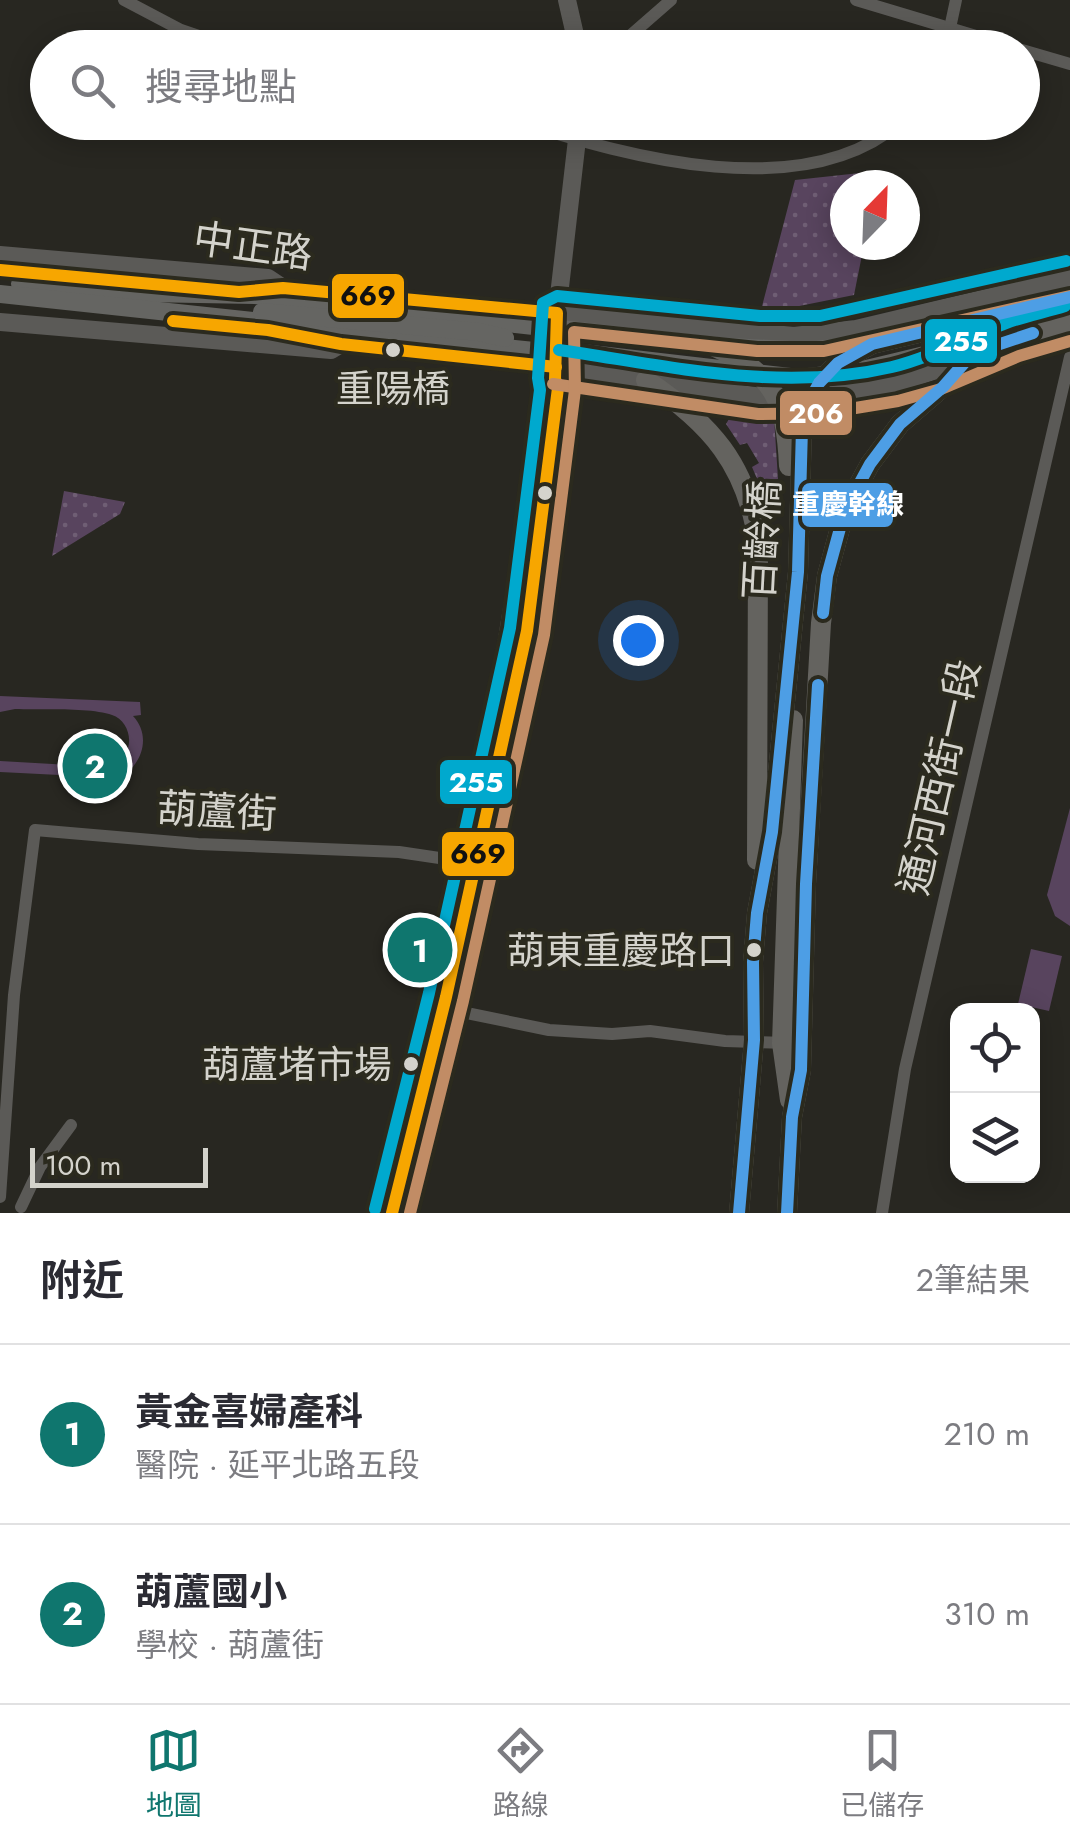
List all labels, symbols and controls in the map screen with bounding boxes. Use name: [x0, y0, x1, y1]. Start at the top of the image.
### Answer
search box: [30, 30, 1040, 140]
icon: search: [65, 58, 120, 113]
text: 搜尋地點: [145, 59, 297, 114]
north arrow: [830, 170, 920, 260]
street label: 中正路: [190, 209, 316, 283]
line badge: 669: [330, 272, 406, 320]
text: 669: [340, 275, 396, 316]
line badge: 255: [923, 317, 999, 365]
text: 255: [934, 321, 988, 362]
marker: 重陽橋: [383, 340, 403, 360]
place label: 重陽橋: [336, 361, 450, 416]
line badge: 206: [778, 389, 854, 437]
text: 206: [788, 393, 844, 434]
street label: 百齡橋: [730, 479, 794, 601]
line badge: 重慶幹線: [800, 481, 895, 529]
unlabelled marker: [535, 483, 555, 503]
text: 重慶幹線: [792, 484, 904, 525]
your location: [613, 615, 664, 666]
street label: 通河西街一段: [884, 654, 994, 900]
pin: 2: [62, 728, 128, 804]
line badge: 255: [438, 758, 514, 806]
text: 255: [449, 762, 503, 803]
street label: 葫蘆街: [156, 779, 278, 843]
line badge: 669: [440, 830, 516, 878]
text: 669: [450, 833, 506, 874]
pin: 1: [388, 912, 452, 988]
place label: 葫東重慶路口: [507, 923, 735, 978]
marker: 葫東重慶路口: [744, 940, 764, 960]
map controls: [950, 1003, 1040, 1183]
button: locate: [950, 1003, 1040, 1093]
place label: 葫蘆堵市場: [202, 1037, 392, 1092]
marker: 葫蘆堵市場: [401, 1054, 421, 1074]
button: layers: [950, 1093, 1040, 1183]
scale bar: [30, 1143, 208, 1188]
text: 100 m: [45, 1145, 121, 1186]
text: 附近: [40, 1250, 124, 1311]
text: 2筆結果: [916, 1257, 1030, 1303]
text: 黃金喜婦產科: [135, 1384, 363, 1439]
text: 1: [64, 1411, 81, 1457]
text: 210 m: [944, 1411, 1030, 1457]
text: 醫院 · 延平北路五段: [135, 1442, 420, 1488]
text: 葫蘆國小: [135, 1564, 287, 1619]
text: 2: [62, 1591, 83, 1637]
text: 310 m: [944, 1591, 1030, 1637]
text: 學校 · 葫蘆街: [135, 1622, 324, 1668]
tab: 地圖: [146, 1723, 202, 1826]
tab: 路線: [493, 1723, 549, 1826]
tab: 已儲存: [840, 1723, 924, 1826]

